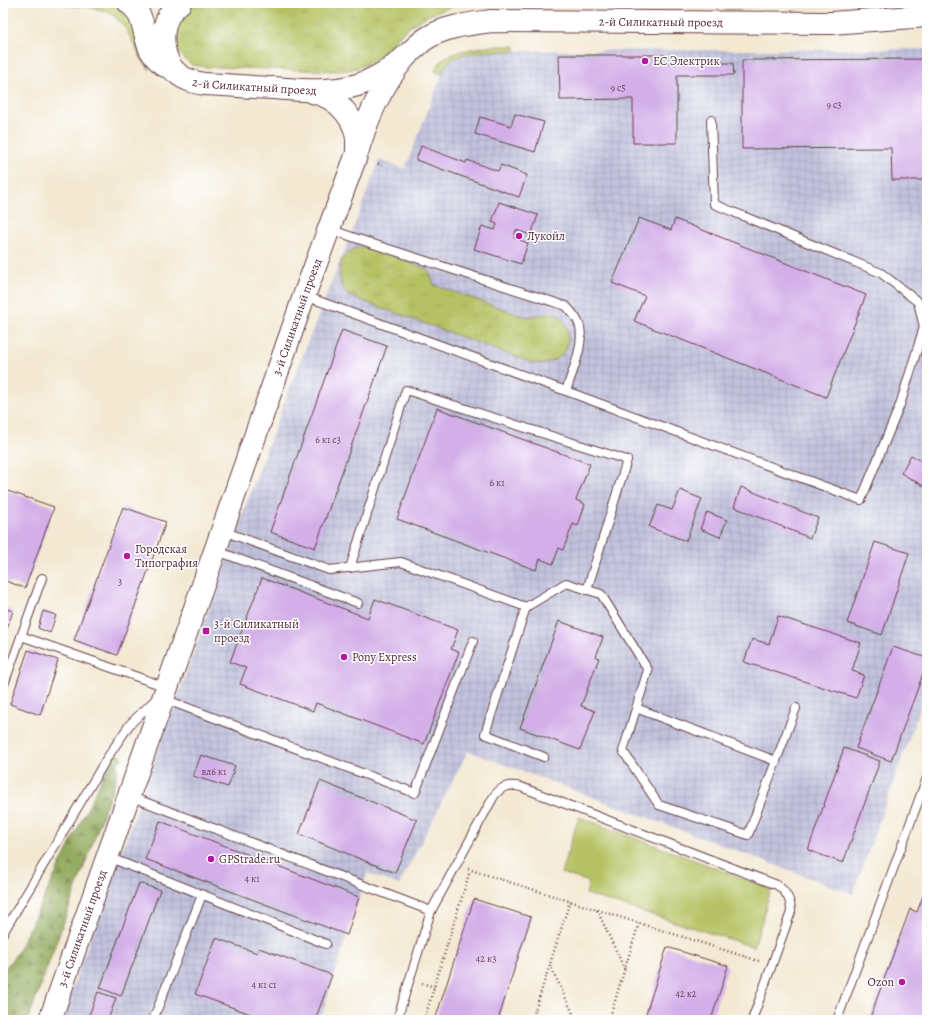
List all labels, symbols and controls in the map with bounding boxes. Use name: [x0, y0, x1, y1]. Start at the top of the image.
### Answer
street label: 2-й Силикатный проезд: [599, 14, 723, 30]
place label: ЕС Электрик: [653, 53, 720, 69]
marker: ЕС Электрик: [640, 56, 650, 66]
street label: 2-й Силикатный проезд: [191, 74, 317, 98]
house number: 9 с5: [610, 81, 626, 94]
house number: 9 с3: [826, 98, 842, 111]
place label: Лукойл: [527, 228, 565, 244]
marker: Лукойл: [514, 231, 524, 241]
street label: 3-й Силикатный проезд: [269, 256, 325, 378]
house number: 6 к1 с3: [315, 433, 341, 446]
house number: 6 к1: [489, 476, 505, 489]
place label: Городская Типография: [135, 541, 198, 571]
marker: Городская Типография: [122, 551, 132, 561]
house number: 3: [118, 575, 122, 588]
place label: 3-й Силикатный проезд: [214, 616, 299, 646]
marker: 3-й Силикатный проезд: [201, 626, 211, 636]
place label: Pony Express: [352, 649, 417, 665]
marker: Pony Express: [339, 652, 349, 662]
house number: вл6 к1: [202, 765, 227, 778]
place label: GPStrade.ru: [219, 851, 281, 867]
marker: GPStrade.ru: [206, 854, 216, 864]
street label: 3-й Силикатный проезд: [54, 868, 110, 989]
house number: 4 к1: [244, 872, 260, 885]
house number: 42 к3: [476, 952, 496, 965]
place label: Ozon: [868, 974, 894, 990]
marker: Ozon: [897, 977, 907, 987]
house number: 4 к1 с1: [252, 978, 277, 991]
house number: 42 к2: [675, 987, 697, 1000]

